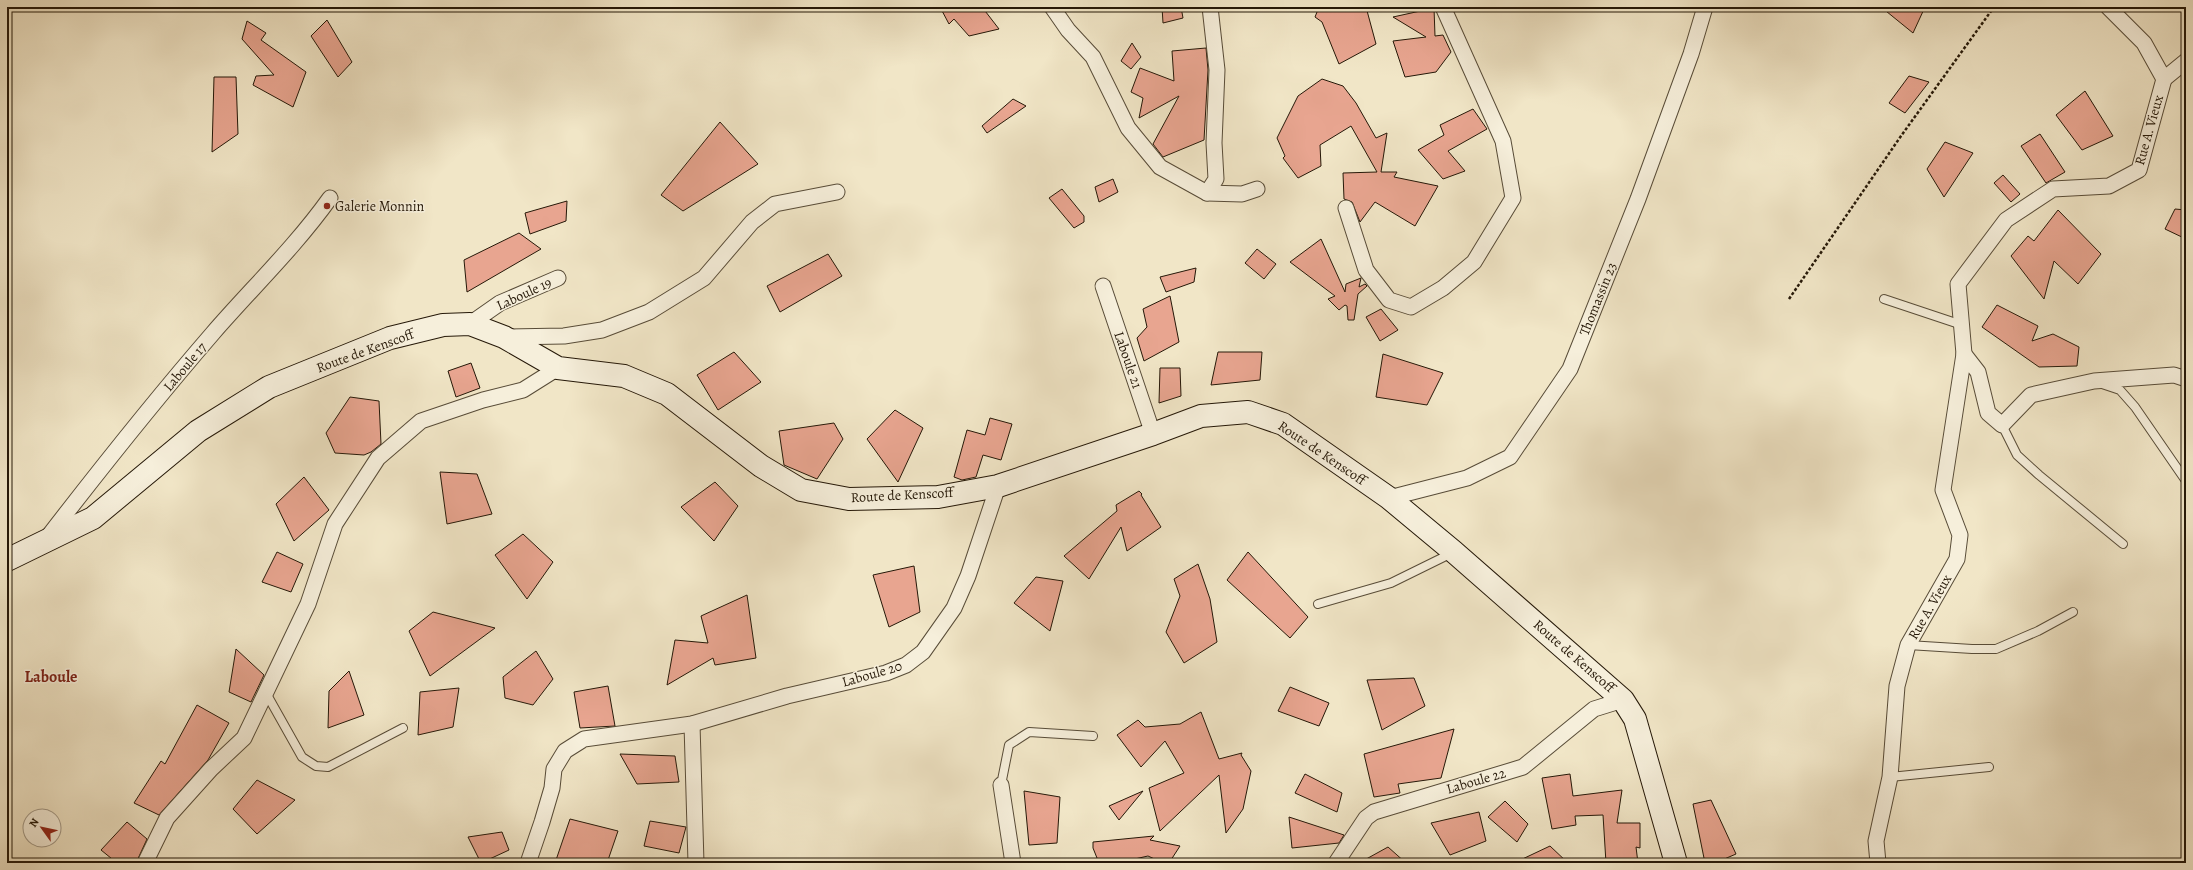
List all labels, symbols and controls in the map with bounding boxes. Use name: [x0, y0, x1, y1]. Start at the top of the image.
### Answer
street label: Rue A. Vieux: [2130, 92, 2168, 167]
place label: Galerie Monnin: [335, 197, 425, 216]
marker: Galerie Monnin: [322, 201, 332, 211]
street label: Thomassin 23: [1575, 260, 1621, 338]
street label: Laboule 19: [493, 273, 555, 315]
street label: Route de Kenscoff: [314, 324, 419, 377]
street label: Laboule 21: [1109, 329, 1147, 391]
street label: Laboule 17: [159, 338, 211, 395]
street label: Route de Kenscoff: [1274, 417, 1372, 491]
street label: Route de Kenscoff: [850, 483, 956, 507]
street label: Rue A. Vieux: [1904, 571, 1956, 643]
street label: Route de Kenscoff: [1529, 615, 1621, 698]
street label: Laboule 20: [840, 656, 904, 692]
district label: Laboule: [24, 666, 78, 688]
street label: Laboule 22: [1444, 763, 1508, 799]
north arrow: [22, 808, 62, 848]
text: N: [26, 815, 43, 830]

